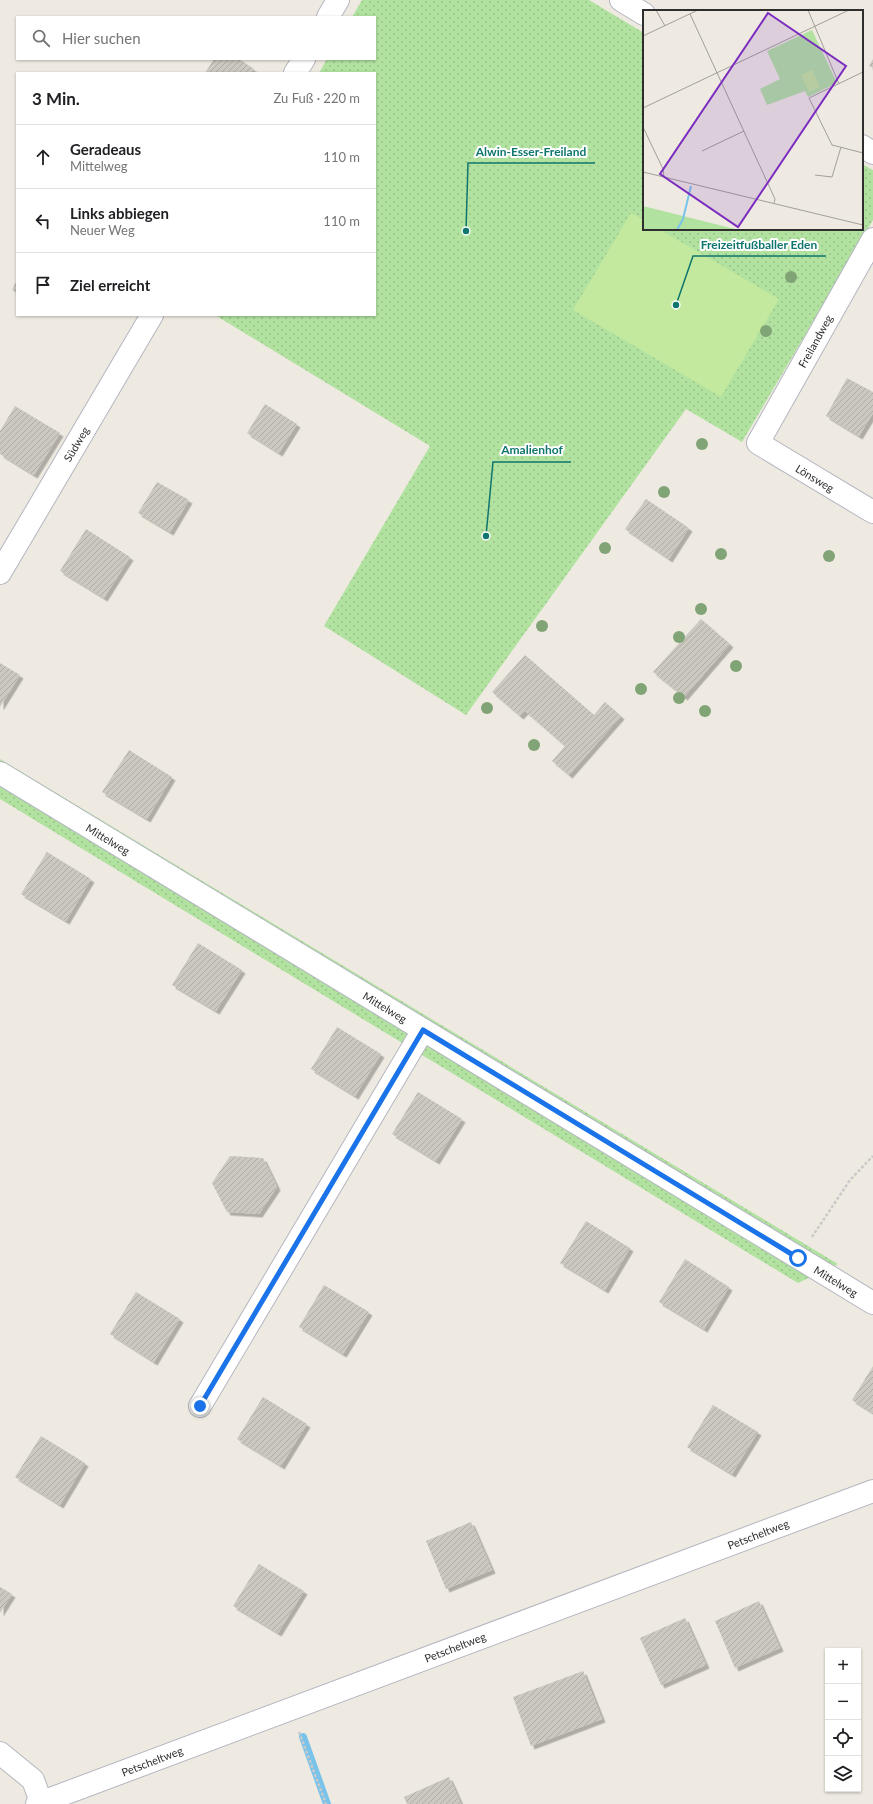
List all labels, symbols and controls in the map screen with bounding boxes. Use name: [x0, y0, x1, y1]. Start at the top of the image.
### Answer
inset map: [643, 10, 863, 230]
search box: [16, 16, 376, 60]
icon: search: [30, 27, 52, 49]
text: Hier suchen: [62, 29, 141, 47]
text: 3 Min.: [32, 88, 80, 109]
text: Zu Fuß · 220 m: [274, 90, 360, 106]
callout: Alwin-Esser-Freiland: [468, 139, 595, 163]
text: Geradeaus: [70, 140, 141, 158]
text: Alwin-Esser-Freiland: [475, 144, 586, 159]
icon: ahead: [32, 146, 54, 168]
text: 110 m: [323, 149, 360, 165]
text: Mittelweg: [70, 158, 128, 174]
text: Links abbiegen: [70, 204, 169, 222]
icon: left: [32, 210, 54, 232]
text: 110 m: [323, 213, 360, 229]
text: Neuer Weg: [70, 222, 135, 238]
callout: Freizeitfußballer Eden: [693, 232, 826, 256]
text: Freizeitfußballer Eden: [701, 237, 817, 252]
icon: arrive: [32, 274, 54, 296]
text: Ziel erreicht: [70, 276, 150, 294]
street label: Freilandweg: [795, 312, 835, 370]
street label: Südweg: [61, 424, 92, 464]
callout: Amalienhof: [493, 438, 571, 462]
text: Amalienhof: [500, 442, 563, 457]
street label: Lönsweg: [793, 461, 837, 495]
street label: Mittelweg: [84, 821, 132, 857]
street label: Mittelweg: [361, 989, 409, 1025]
route start: [789, 1249, 807, 1267]
street label: Mittelweg: [812, 1263, 860, 1299]
route end: [191, 1397, 209, 1415]
street label: Petscheltweg: [726, 1516, 791, 1552]
street label: Petscheltweg: [423, 1629, 488, 1665]
map controls: [825, 1648, 861, 1792]
button: +: [825, 1648, 861, 1684]
button: −: [825, 1684, 861, 1720]
button: locate: [825, 1720, 861, 1756]
street label: Petscheltweg: [120, 1743, 185, 1779]
button: layers: [825, 1756, 861, 1792]

